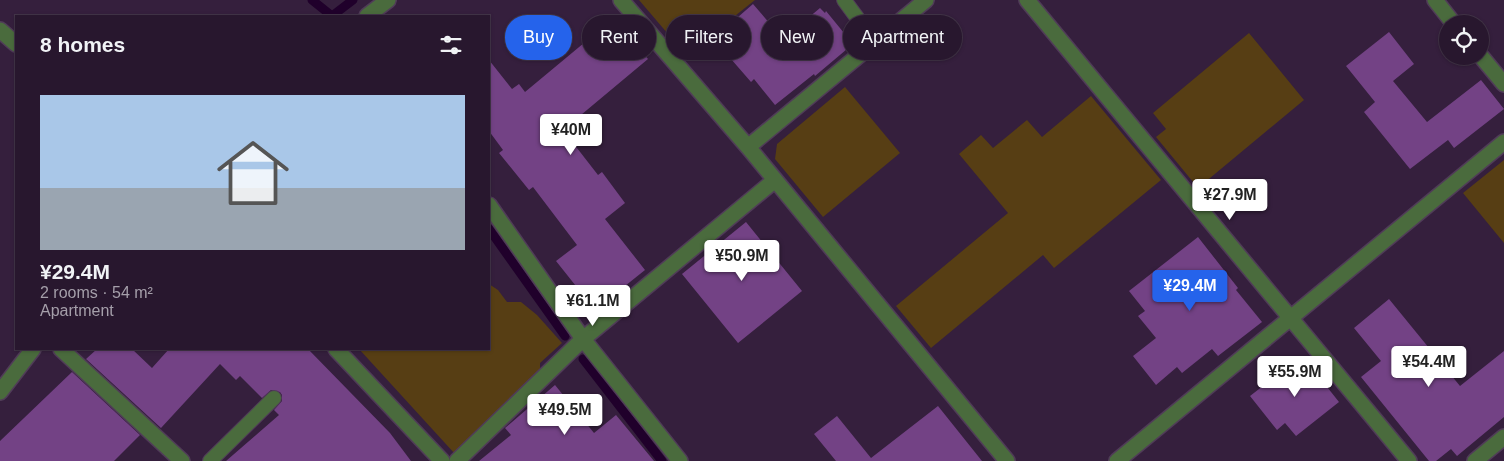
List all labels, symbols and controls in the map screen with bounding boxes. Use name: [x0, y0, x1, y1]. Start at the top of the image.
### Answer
chip: Buy: [505, 15, 572, 60]
chip: Rent: [582, 15, 656, 60]
chip: Filters: [666, 15, 751, 60]
chip: New: [761, 15, 833, 60]
chip: Apartment: [843, 15, 962, 60]
map controls: [1439, 15, 1489, 65]
button: locate: [1439, 15, 1489, 65]
icon: filters: [437, 31, 465, 59]
text: 8 homes: [40, 33, 125, 56]
pin: ¥40M: [541, 114, 601, 156]
text: ¥40M: [551, 121, 591, 138]
icon: home: [208, 128, 298, 218]
pin: ¥27.9M: [1189, 178, 1271, 221]
text: ¥27.9M: [1203, 186, 1257, 203]
pin: ¥50.9M: [701, 240, 783, 282]
text: ¥50.9M: [715, 247, 769, 264]
text: ¥29.4M: [40, 260, 110, 283]
pin: ¥29.4M: [1149, 270, 1231, 312]
text: ¥29.4M: [1163, 277, 1217, 294]
text: 2 rooms · 54 m²: [40, 284, 153, 301]
pin: ¥61.1M: [552, 284, 634, 327]
text: ¥61.1M: [566, 292, 620, 309]
text: Apartment: [40, 302, 114, 319]
pin: ¥54.4M: [1388, 346, 1470, 388]
text: ¥54.4M: [1402, 353, 1456, 370]
pin: ¥55.9M: [1254, 356, 1336, 398]
text: ¥55.9M: [1268, 363, 1322, 380]
pin: ¥49.5M: [524, 394, 606, 436]
text: ¥49.5M: [538, 401, 592, 418]

